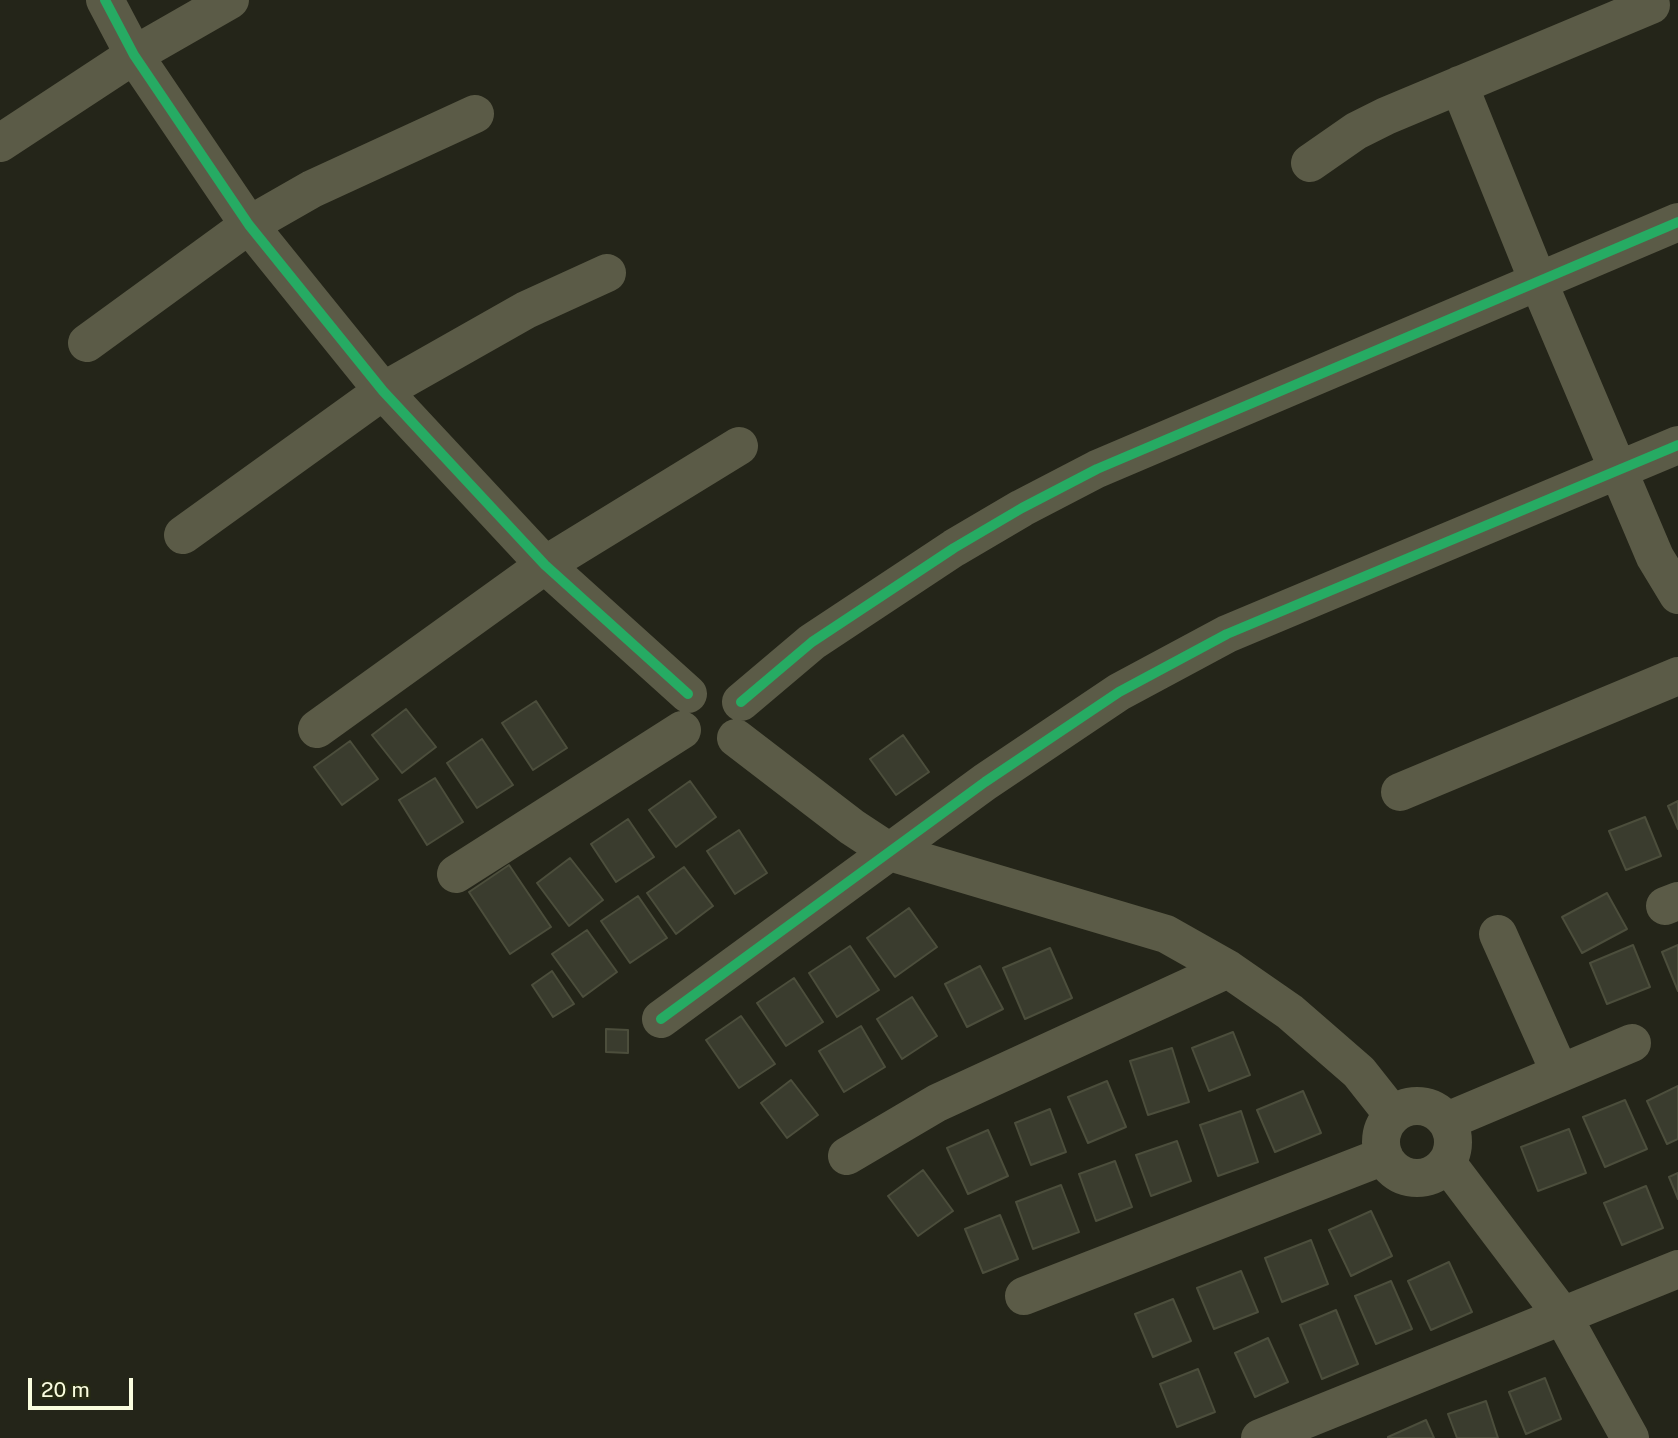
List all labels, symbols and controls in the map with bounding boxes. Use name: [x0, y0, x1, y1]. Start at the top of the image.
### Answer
scale bar: [32, 1364, 136, 1408]
text: 20 m: [41, 1377, 90, 1402]

